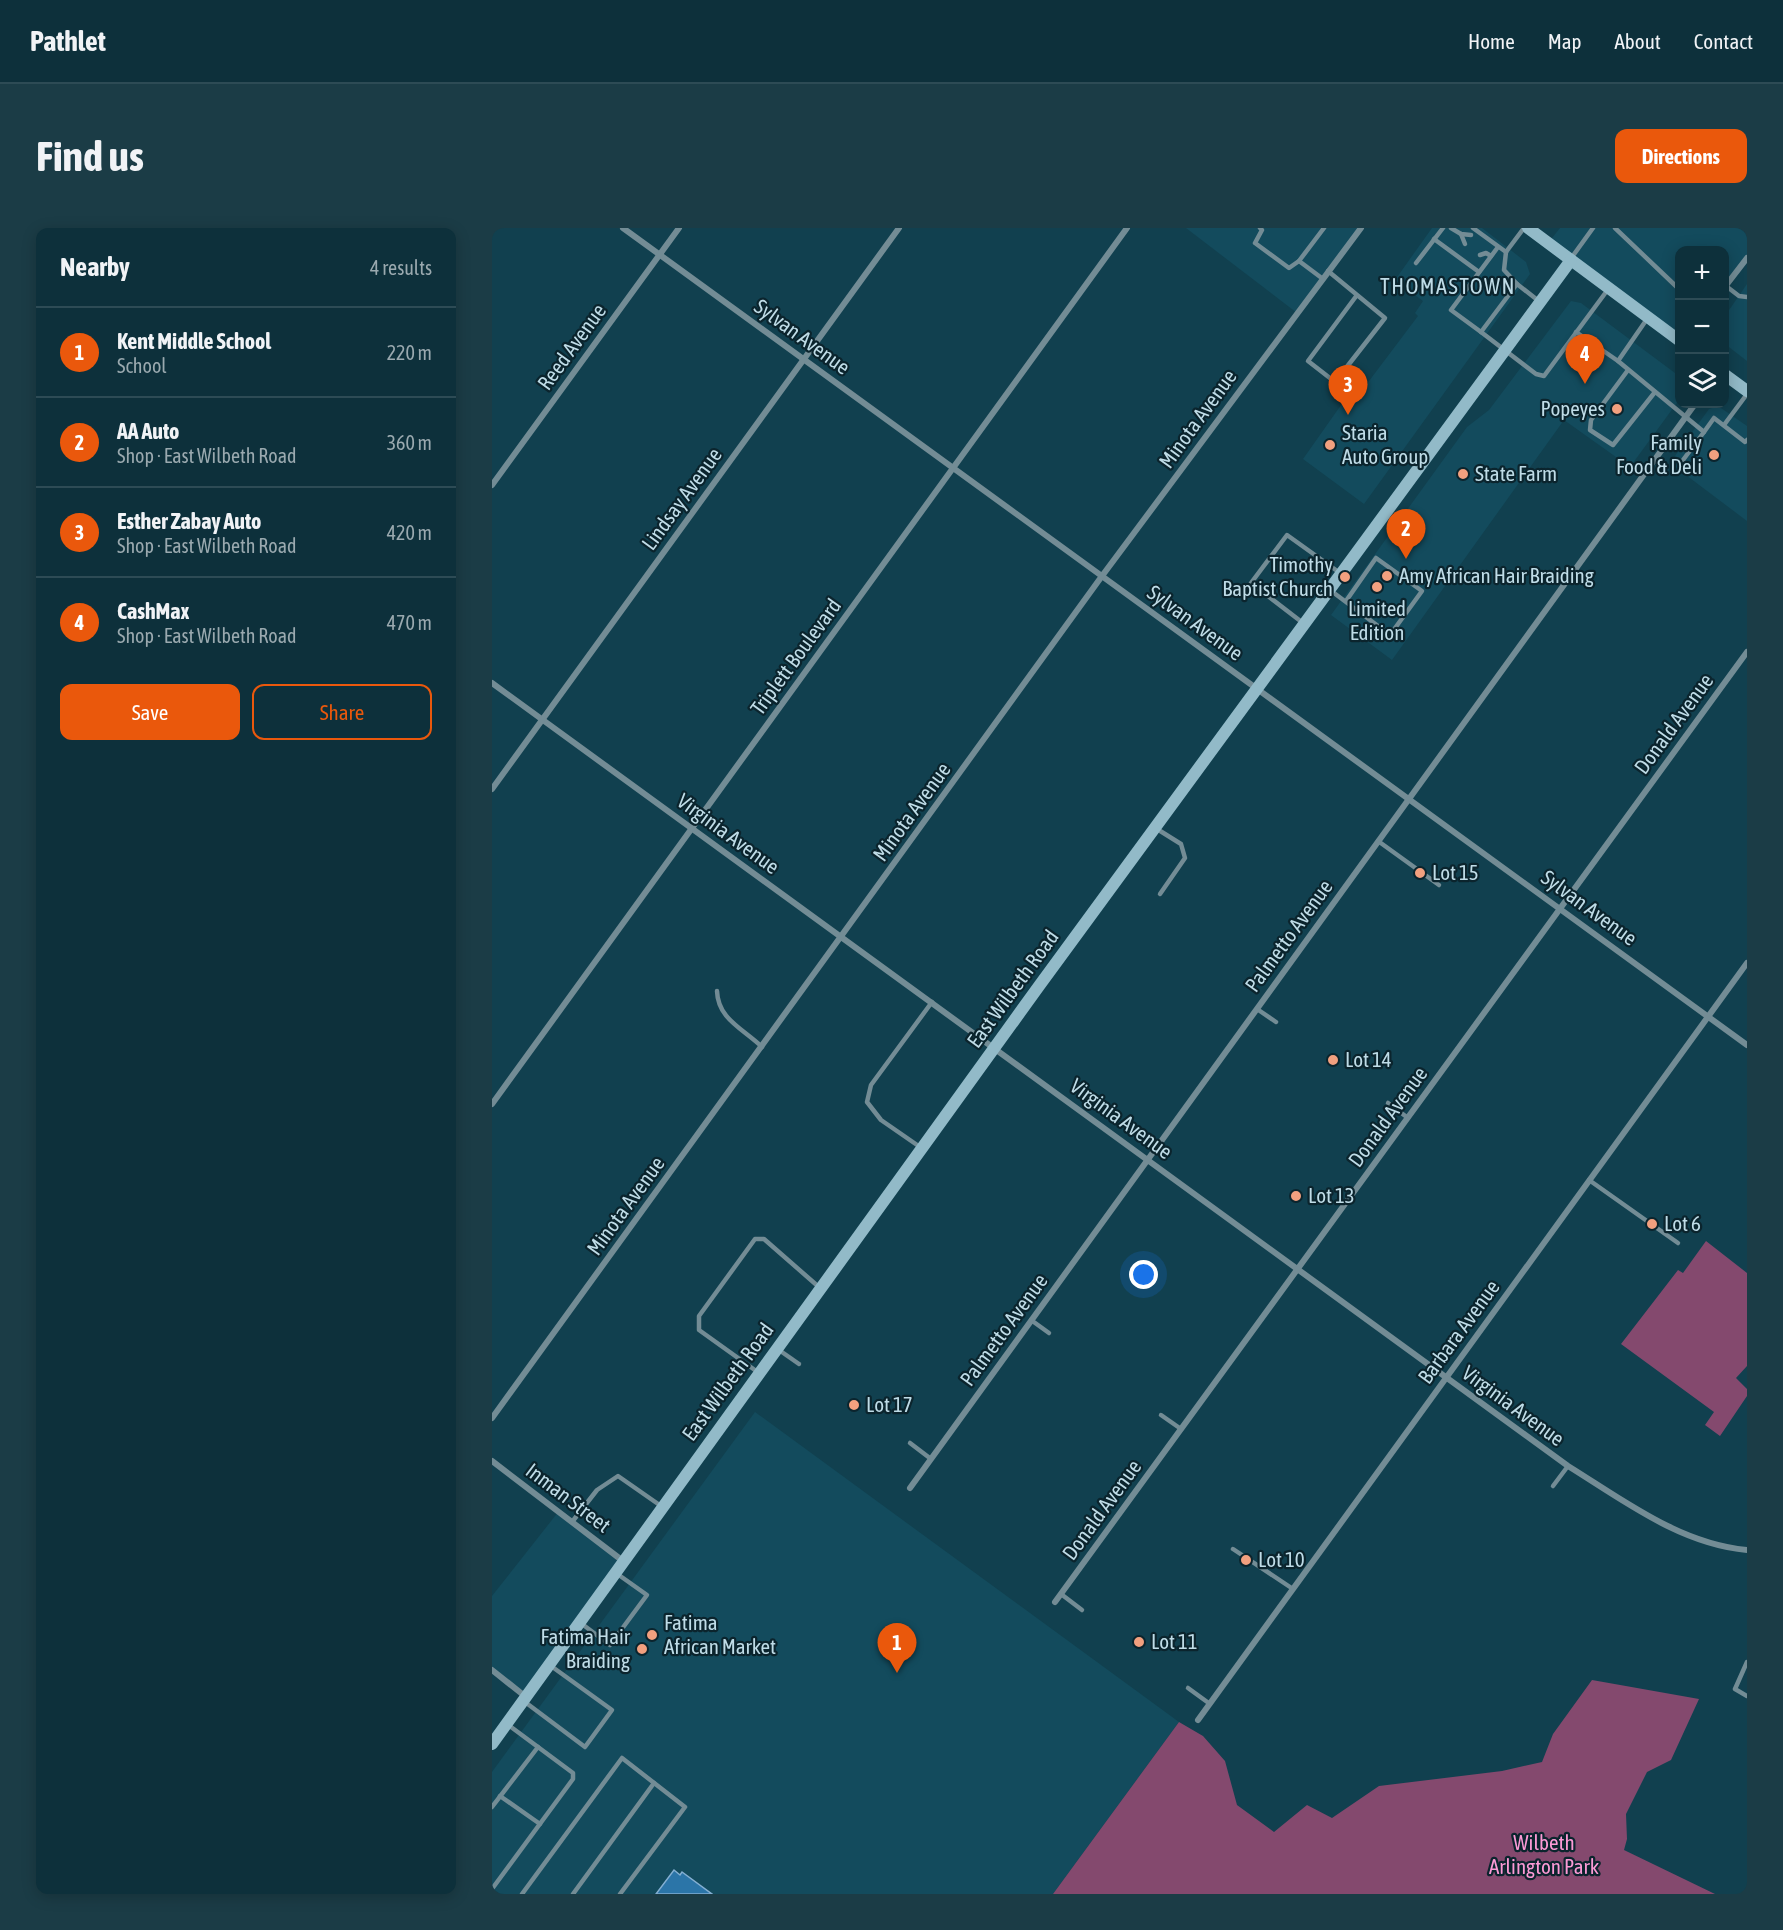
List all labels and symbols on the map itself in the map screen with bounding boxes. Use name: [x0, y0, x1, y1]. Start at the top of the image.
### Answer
district label: THOMASTOWN: [1380, 273, 1516, 299]
street label: Sylvan Avenue: [750, 294, 855, 379]
street label: Reed Avenue: [532, 299, 610, 394]
pin: 4: [1566, 334, 1604, 384]
street label: Minota Avenue: [1153, 365, 1241, 472]
pin: 3: [1328, 366, 1368, 415]
place label: Popeyes: [1540, 396, 1605, 420]
marker: Popeyes: [1610, 402, 1624, 416]
place label: Staria Auto Group: [1342, 420, 1428, 468]
place label: Family Food & Deli: [1616, 430, 1702, 478]
marker: Staria Auto Group: [1323, 438, 1337, 452]
street label: Lindsay Avenue: [636, 443, 726, 554]
marker: Family Food & Deli: [1707, 448, 1721, 462]
place label: State Farm: [1475, 461, 1557, 485]
marker: State Farm: [1456, 467, 1470, 481]
pin: 2: [1386, 510, 1426, 559]
place label: Timothy Baptist Church: [1222, 552, 1333, 600]
place label: Amy African Hair Braiding: [1399, 563, 1594, 587]
marker: Amy African Hair Braiding: [1380, 569, 1394, 583]
marker: Timothy Baptist Church: [1338, 570, 1352, 584]
street label: Sylvan Avenue: [1143, 580, 1248, 665]
marker: Limited Edition: [1370, 580, 1384, 594]
street label: Triplett Boulevard: [745, 594, 845, 719]
place label: Limited Edition: [1348, 596, 1406, 644]
street label: Donald Avenue: [1629, 669, 1718, 778]
street label: Minota Avenue: [867, 758, 955, 865]
street label: Virginia Avenue: [673, 788, 784, 878]
place label: Lot 15: [1432, 860, 1479, 884]
street label: Sylvan Avenue: [1537, 865, 1642, 950]
marker: Lot 15: [1413, 866, 1427, 880]
street label: Palmetto Avenue: [1240, 875, 1337, 996]
street label: East Wilbeth Road: [962, 925, 1063, 1052]
place label: Lot 14: [1345, 1047, 1392, 1071]
marker: Lot 14: [1326, 1053, 1340, 1067]
street label: Donald Avenue: [1343, 1062, 1432, 1171]
street label: Virginia Avenue: [1066, 1073, 1177, 1163]
street label: Minota Avenue: [581, 1152, 669, 1259]
place label: Lot 13: [1308, 1183, 1355, 1207]
marker: Lot 13: [1289, 1189, 1303, 1203]
place label: Lot 6: [1664, 1211, 1701, 1235]
marker: Lot 6: [1645, 1217, 1659, 1231]
your location: [1129, 1260, 1158, 1289]
street label: Palmetto Avenue: [955, 1269, 1052, 1390]
street label: Barbara Avenue: [1413, 1275, 1504, 1388]
street label: East Wilbeth Road: [677, 1318, 778, 1445]
street label: Virginia Avenue: [1458, 1360, 1569, 1450]
place label: Lot 17: [866, 1392, 913, 1416]
marker: Lot 17: [847, 1398, 861, 1412]
street label: Donald Avenue: [1057, 1455, 1146, 1564]
street label: Inman Street: [522, 1458, 616, 1537]
place label: Lot 10: [1258, 1547, 1305, 1571]
marker: Lot 10: [1239, 1553, 1253, 1567]
place label: Fatima African Market: [664, 1610, 776, 1658]
place label: Fatima Hair Braiding: [541, 1624, 631, 1672]
pin: 1: [878, 1624, 916, 1673]
marker: Fatima African Market: [645, 1628, 659, 1642]
place label: Lot 11: [1151, 1629, 1198, 1653]
marker: Lot 11: [1132, 1635, 1146, 1649]
marker: Fatima Hair Braiding: [635, 1642, 649, 1656]
park label: Wilbeth Arlington Park: [1489, 1830, 1599, 1878]

